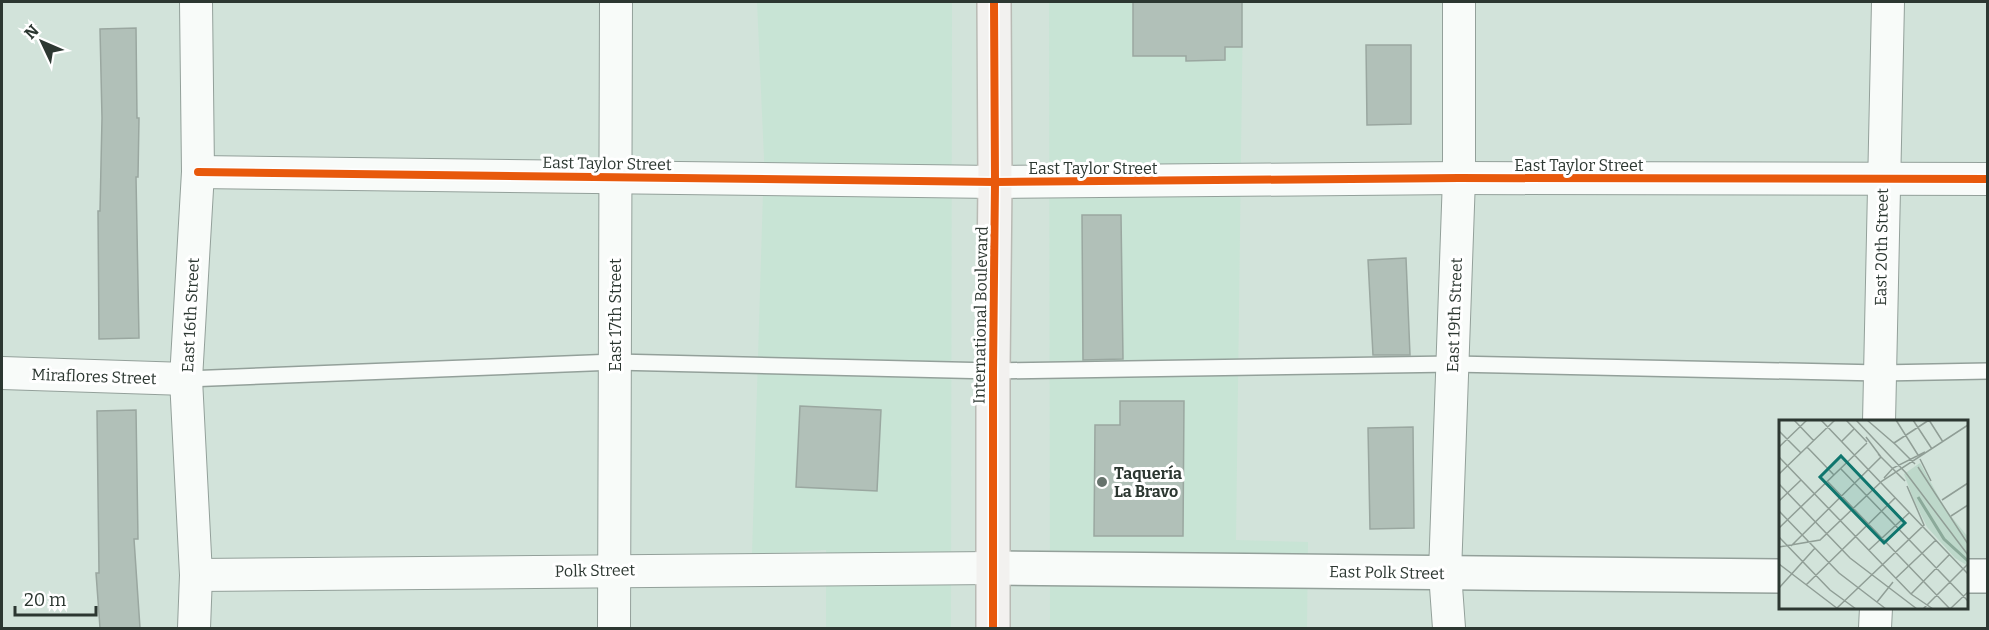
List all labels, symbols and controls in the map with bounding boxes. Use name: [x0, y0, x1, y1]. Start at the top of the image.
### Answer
north arrow: [12, 12, 72, 72]
text: N: [20, 21, 43, 43]
street label: East Taylor Street: [542, 153, 672, 174]
street label: East Taylor Street: [1514, 156, 1644, 175]
street label: East Taylor Street: [1028, 159, 1158, 178]
street label: East 20th Street: [1871, 188, 1892, 306]
street label: International Boulevard: [969, 226, 992, 404]
street label: East 16th Street: [178, 257, 203, 373]
street label: East 19th Street: [1443, 257, 1466, 373]
street label: East 17th Street: [606, 258, 625, 372]
street label: Miraflores Street: [31, 365, 157, 388]
inset map: [1779, 420, 1968, 609]
place label: Taquería La Bravo: [1114, 464, 1182, 501]
marker: Taquería La Bravo: [1095, 475, 1109, 489]
street label: Polk Street: [555, 560, 636, 581]
street label: East Polk Street: [1329, 562, 1445, 583]
scale bar: [15, 579, 96, 617]
text: 20 m: [24, 589, 66, 611]

